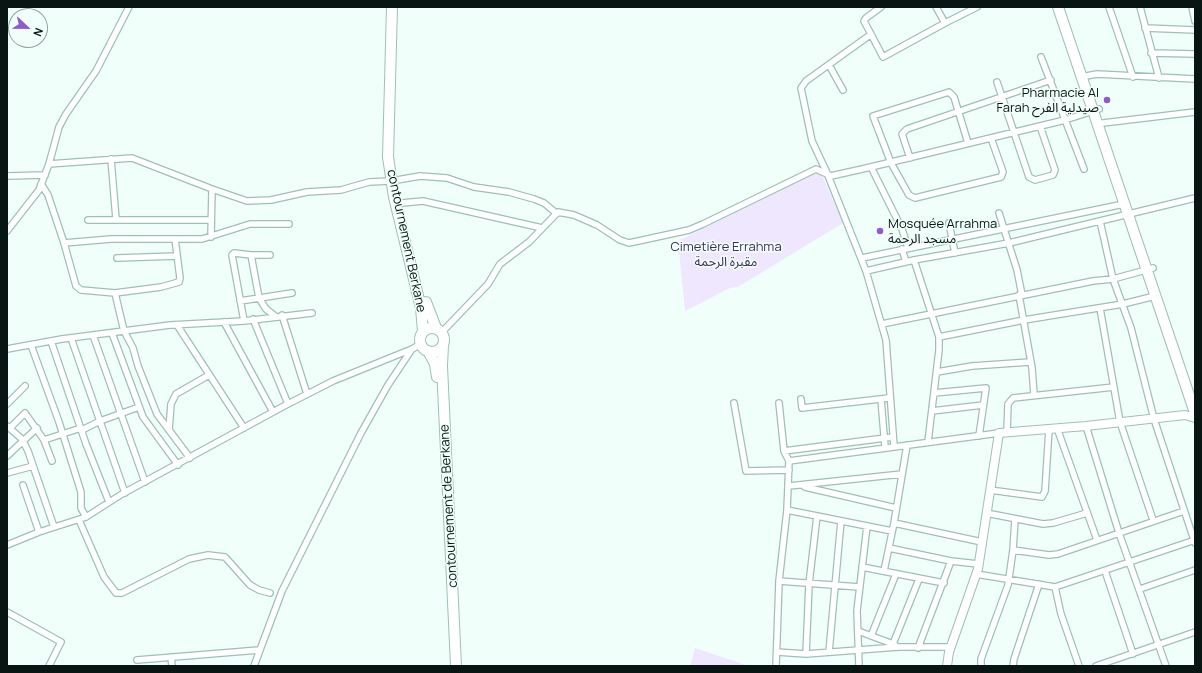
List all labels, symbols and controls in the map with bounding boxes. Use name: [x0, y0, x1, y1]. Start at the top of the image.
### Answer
north arrow: [8, 8, 48, 48]
text: N: [30, 26, 47, 39]
place label: Pharmacie Al Farah صيدلية الفرح: [997, 85, 1099, 116]
marker: Pharmacie Al Farah صيدلية الفرح: [1102, 95, 1112, 105]
street label: contournement Berkane: [383, 168, 429, 314]
place label: Mosquée Arrahma مسجد الرحمة: [888, 216, 997, 247]
marker: Mosquée Arrahma مسجد الرحمة: [875, 226, 885, 236]
park label: Cimetière Errahma مقبرة الرحمة: [670, 239, 782, 270]
street label: contournement de Berkane: [437, 424, 461, 588]

